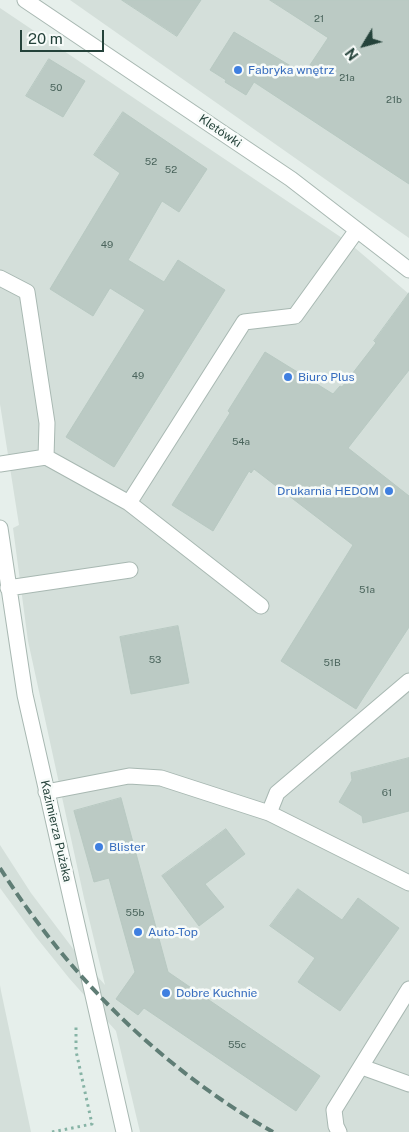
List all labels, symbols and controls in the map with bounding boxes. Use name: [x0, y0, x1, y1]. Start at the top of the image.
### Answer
house number: 21: [314, 13, 324, 25]
scale bar: [22, 20, 106, 52]
north arrow: [339, 20, 389, 70]
text: 20 m: [28, 30, 63, 47]
text: N: [342, 45, 362, 63]
place label: Fabryka wnętrz: [248, 63, 334, 77]
marker: Fabryka wnętrz: [232, 64, 244, 76]
house number: 21a: [339, 72, 355, 84]
house number: 50: [50, 82, 62, 94]
house number: 21b: [386, 94, 402, 106]
street label: Kletówki: [196, 112, 244, 150]
house number: 52: [145, 156, 157, 168]
house number: 52: [165, 164, 177, 176]
house number: 49: [101, 239, 113, 251]
house number: 49: [132, 370, 144, 382]
place label: Biuro Plus: [298, 370, 354, 384]
marker: Biuro Plus: [282, 371, 294, 383]
house number: 54a: [232, 436, 250, 448]
place label: Drukarnia HEDOM: [277, 484, 379, 498]
marker: Drukarnia HEDOM: [383, 485, 395, 497]
house number: 51a: [359, 584, 375, 596]
house number: 53: [149, 654, 161, 666]
house number: 51B: [323, 657, 341, 669]
street label: Kazimierza Pużaka: [37, 779, 75, 883]
house number: 61: [382, 787, 392, 799]
place label: Blister: [109, 840, 146, 854]
marker: Blister: [93, 841, 105, 853]
house number: 55b: [126, 907, 144, 919]
place label: Auto-Top: [148, 925, 198, 939]
marker: Auto-Top: [132, 926, 144, 938]
place label: Dobre Kuchnie: [176, 986, 257, 1000]
marker: Dobre Kuchnie: [160, 987, 172, 999]
house number: 55c: [228, 1039, 246, 1051]

